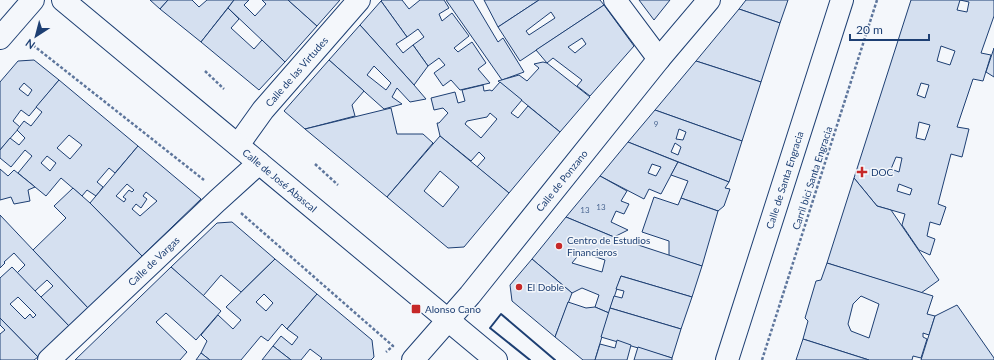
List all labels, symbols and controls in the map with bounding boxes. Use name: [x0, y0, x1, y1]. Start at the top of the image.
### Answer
north arrow: [16, 16, 56, 56]
scale bar: [850, 16, 929, 42]
text: 20 m: [856, 22, 883, 37]
street label: Calle de las Virtudes: [263, 34, 330, 109]
text: N: [23, 37, 37, 52]
house number: 9: [654, 119, 659, 129]
street label: Carril bici Santa Engracia: [790, 125, 834, 231]
street label: Calle de Santa Engracia: [763, 130, 806, 230]
street label: Calle de José Abascal: [240, 146, 319, 215]
street label: Calle de Ponzano: [533, 147, 590, 214]
marker: DOC: [856, 166, 868, 178]
place label: DOC: [871, 166, 894, 178]
house number: 13: [596, 202, 606, 212]
house number: 13: [580, 205, 590, 215]
street label: Calle de Vargas: [125, 234, 182, 288]
place label: Centro de Estudios Financieros: [567, 234, 650, 258]
marker: Centro de Estudios Financieros: [554, 241, 564, 251]
place label: El Doble: [527, 281, 564, 293]
marker: El Doble: [514, 282, 524, 292]
marker: Alonso Cano: [410, 303, 422, 315]
place label: Alonso Cano: [425, 303, 481, 315]

